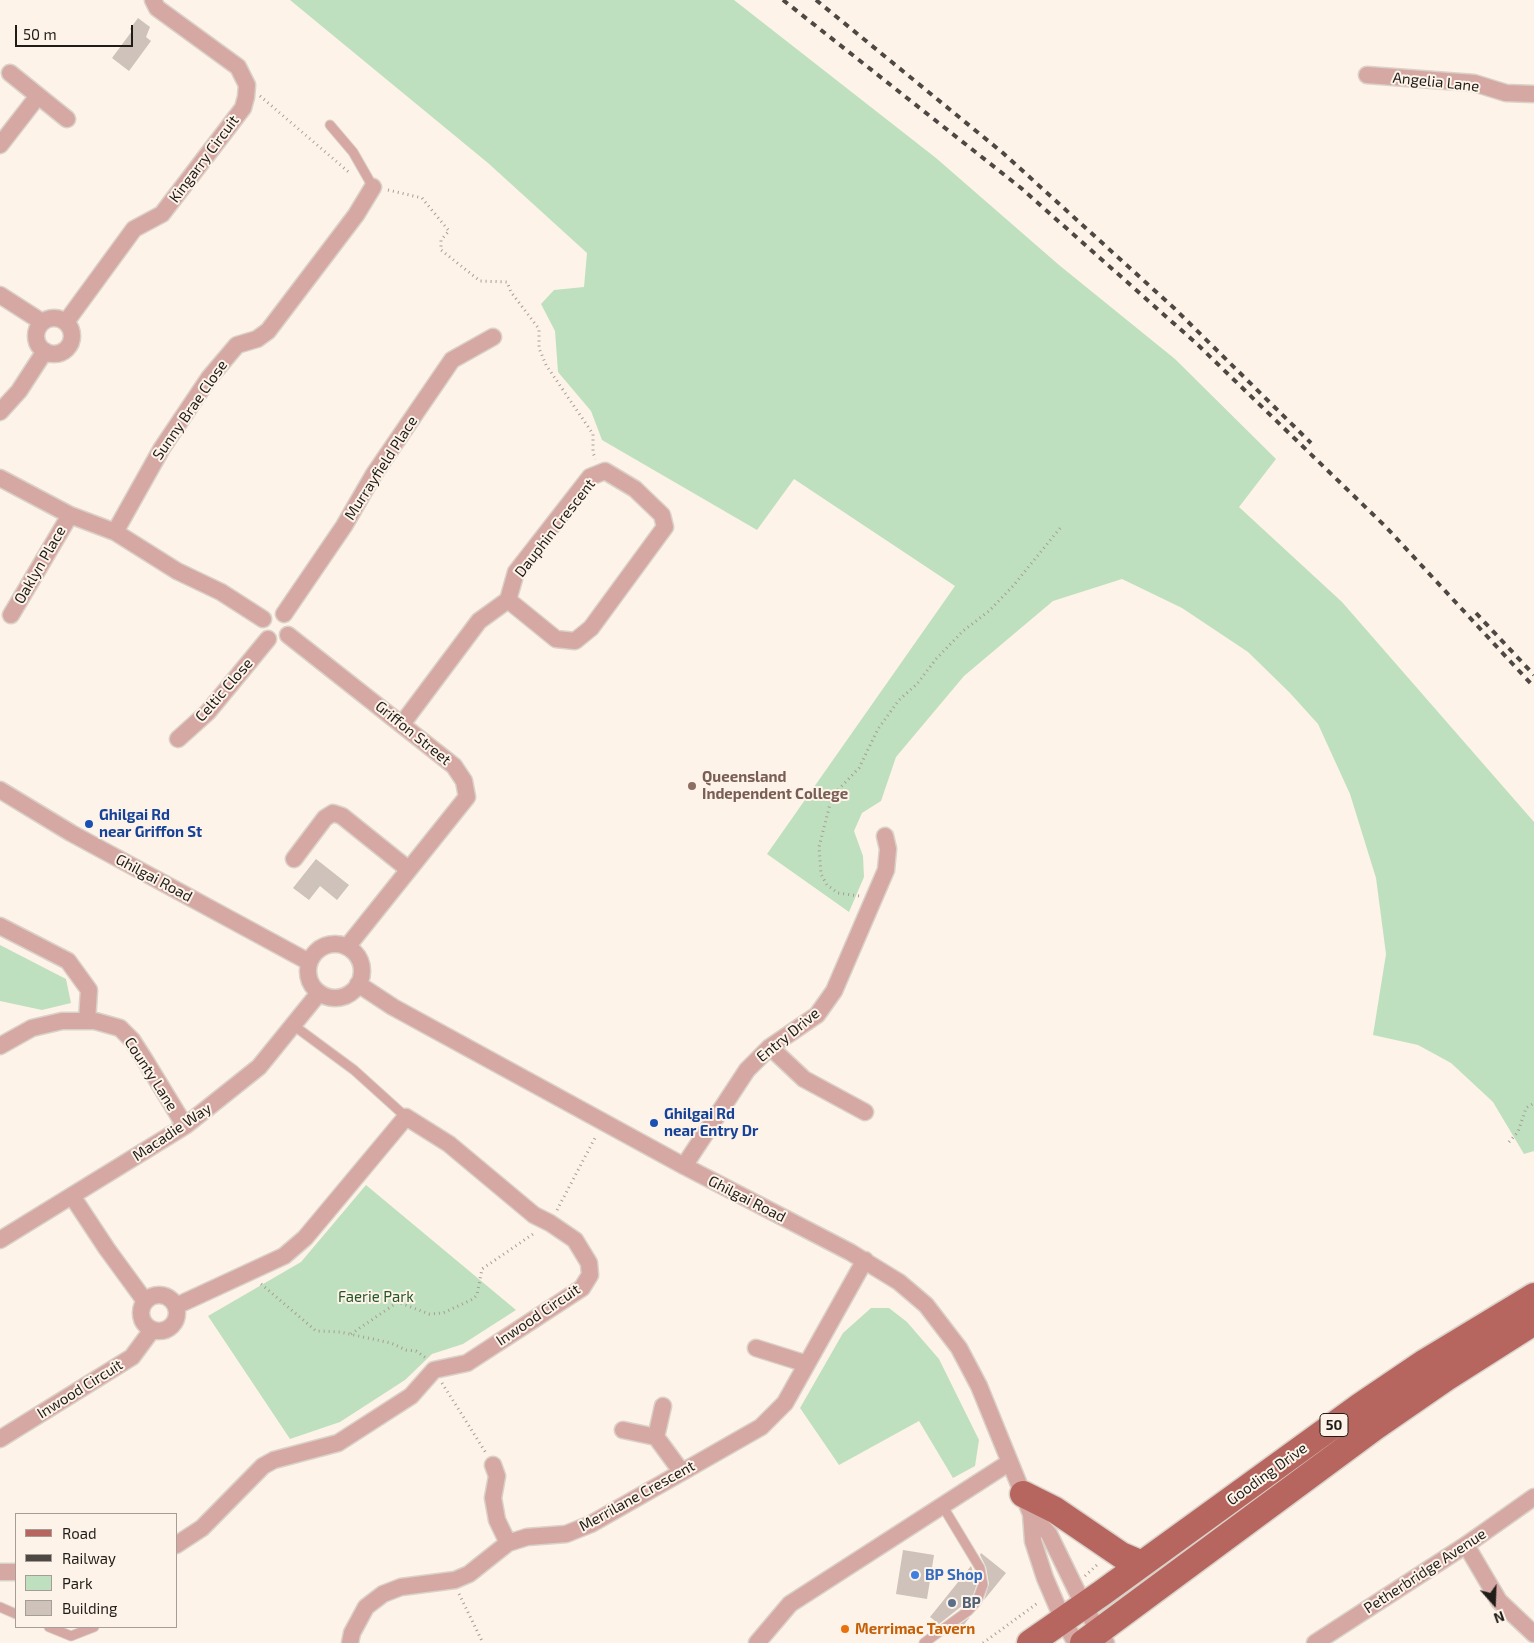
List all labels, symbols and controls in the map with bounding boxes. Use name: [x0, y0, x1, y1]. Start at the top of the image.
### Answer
scale bar: [18, 15, 135, 47]
text: 50 m: [23, 25, 57, 43]
street label: Angelia Lane: [1392, 69, 1480, 95]
street label: Kingarry Circuit: [165, 112, 243, 206]
street label: Sunny Brae Close: [149, 357, 231, 463]
street label: Murrayfield Place: [341, 413, 421, 523]
street label: Dauphin Crescent: [511, 475, 599, 581]
street label: Oaklyn Place: [11, 523, 69, 607]
street label: Celtic Close: [192, 655, 256, 725]
street label: Griffon Street: [372, 697, 454, 769]
place label: Queensland Independent College: [702, 768, 848, 803]
marker: Queensland Independent College: [686, 780, 698, 792]
place label: Ghilgai Rd near Griffon St: [99, 806, 202, 841]
marker: Ghilgai Rd near Griffon St: [83, 818, 95, 830]
street label: Ghilgai Road: [112, 850, 196, 906]
street label: Entry Drive: [753, 1004, 823, 1066]
street label: County Lane: [121, 1034, 181, 1114]
street label: Macadie Way: [129, 1099, 215, 1165]
place label: Ghilgai Rd near Entry Dr: [664, 1105, 758, 1140]
marker: Ghilgai Rd near Entry Dr: [648, 1117, 660, 1129]
street label: Ghilgai Road: [705, 1172, 789, 1226]
street label: Inwood Circuit: [493, 1280, 583, 1350]
park label: Faerie Park: [338, 1288, 414, 1306]
street label: Inwood Circuit: [34, 1356, 126, 1422]
road number: 50: [1320, 1414, 1348, 1436]
street label: Gooding Drive: [1223, 1439, 1311, 1509]
street label: Merrilane Crescent: [576, 1457, 698, 1535]
legend: [15, 1513, 178, 1628]
text: Road: [62, 1524, 97, 1542]
street label: Petherbridge Avenue: [1360, 1525, 1490, 1617]
text: Railway: [62, 1549, 116, 1567]
place label: BP Shop: [925, 1566, 983, 1584]
marker: BP Shop: [909, 1569, 921, 1581]
text: Park: [62, 1574, 93, 1592]
north arrow: [1469, 1578, 1519, 1628]
place label: BP: [962, 1594, 981, 1612]
marker: BP: [946, 1597, 958, 1609]
text: Building: [62, 1599, 117, 1617]
text: N: [1492, 1608, 1507, 1627]
place label: Merrimac Tavern: [855, 1620, 975, 1638]
marker: Merrimac Tavern: [839, 1623, 851, 1635]

